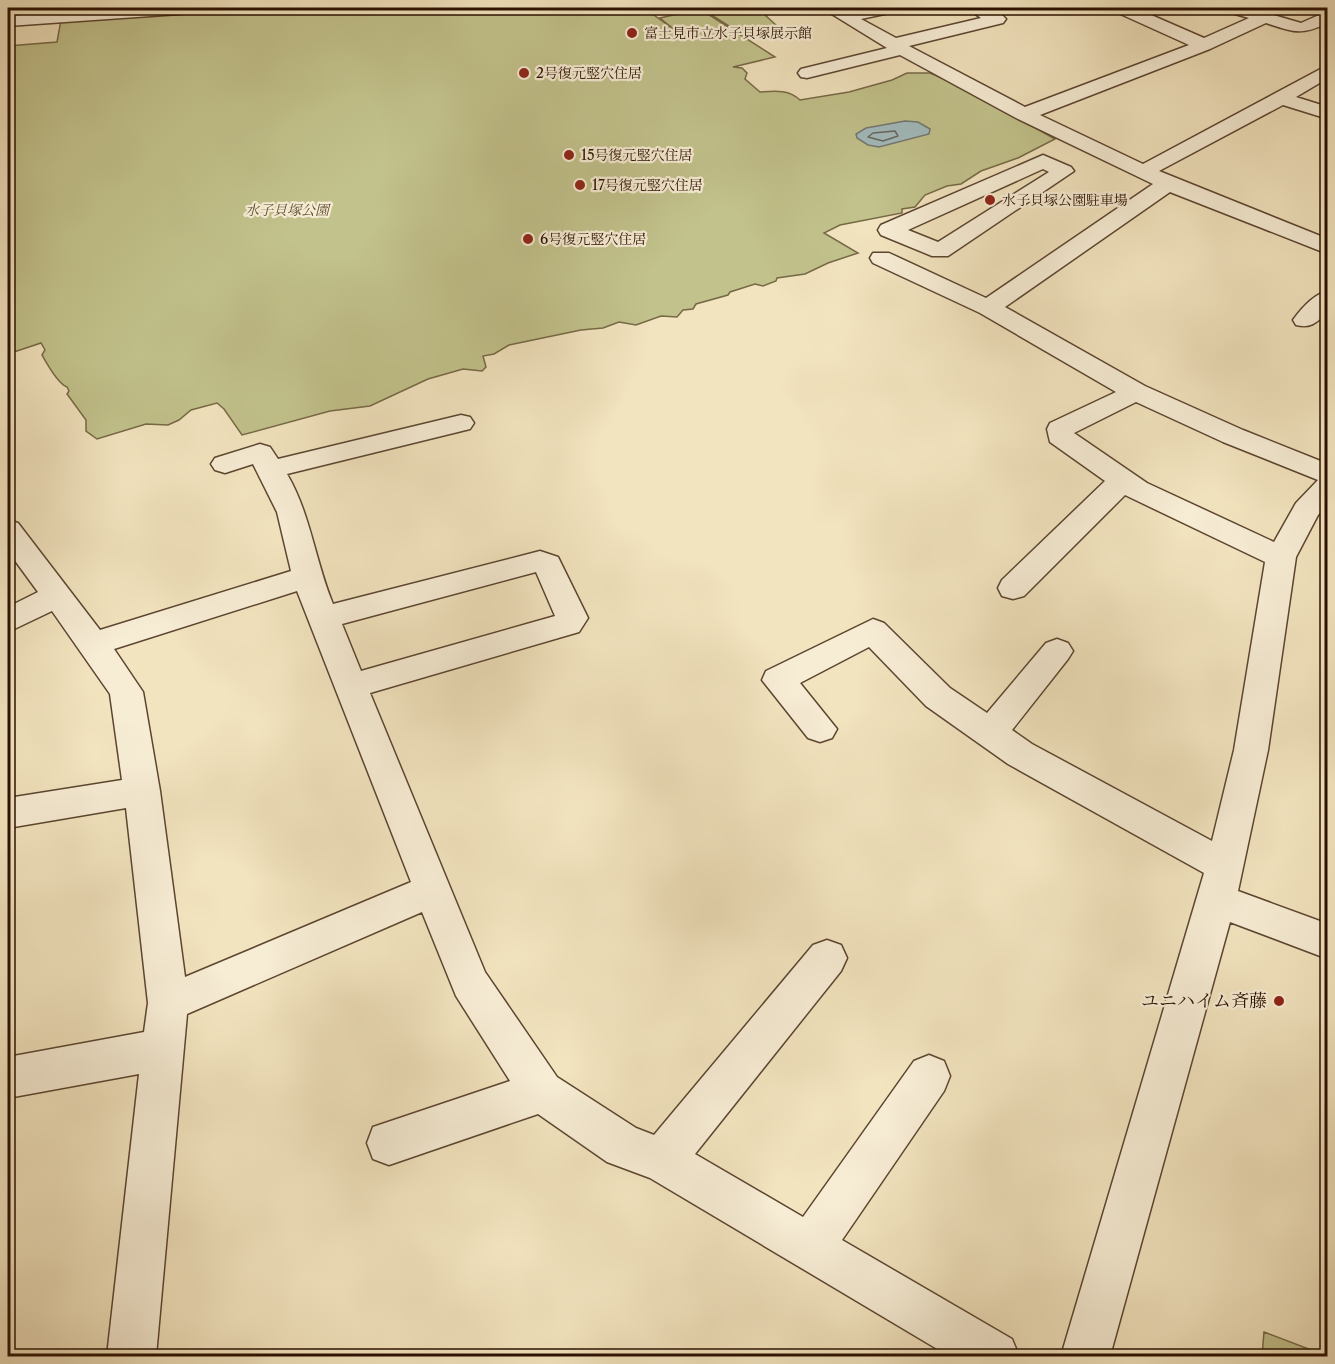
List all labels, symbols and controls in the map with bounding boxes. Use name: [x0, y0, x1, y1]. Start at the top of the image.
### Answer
place label: 富士見市立水子貝塚展示館: [644, 24, 812, 42]
marker: 富士見市立水子貝塚展示館: [625, 26, 639, 40]
place label: 2号復元竪穴住居: [536, 64, 642, 82]
marker: 2号復元竪穴住居: [517, 66, 531, 80]
place label: 15号復元竪穴住居: [581, 146, 693, 164]
marker: 15号復元竪穴住居: [562, 148, 576, 162]
place label: 17号復元竪穴住居: [592, 176, 703, 194]
marker: 17号復元竪穴住居: [573, 178, 587, 192]
place label: 水子貝塚公園駐車場: [1002, 191, 1128, 209]
marker: 水子貝塚公園駐車場: [983, 193, 997, 207]
park label: 水子貝塚公園: [245, 201, 331, 219]
place label: 6号復元竪穴住居: [540, 230, 646, 248]
marker: 6号復元竪穴住居: [521, 232, 535, 246]
place label: ユニハイム斉藤: [1141, 990, 1267, 1012]
marker: ユニハイム斉藤: [1272, 994, 1286, 1008]

